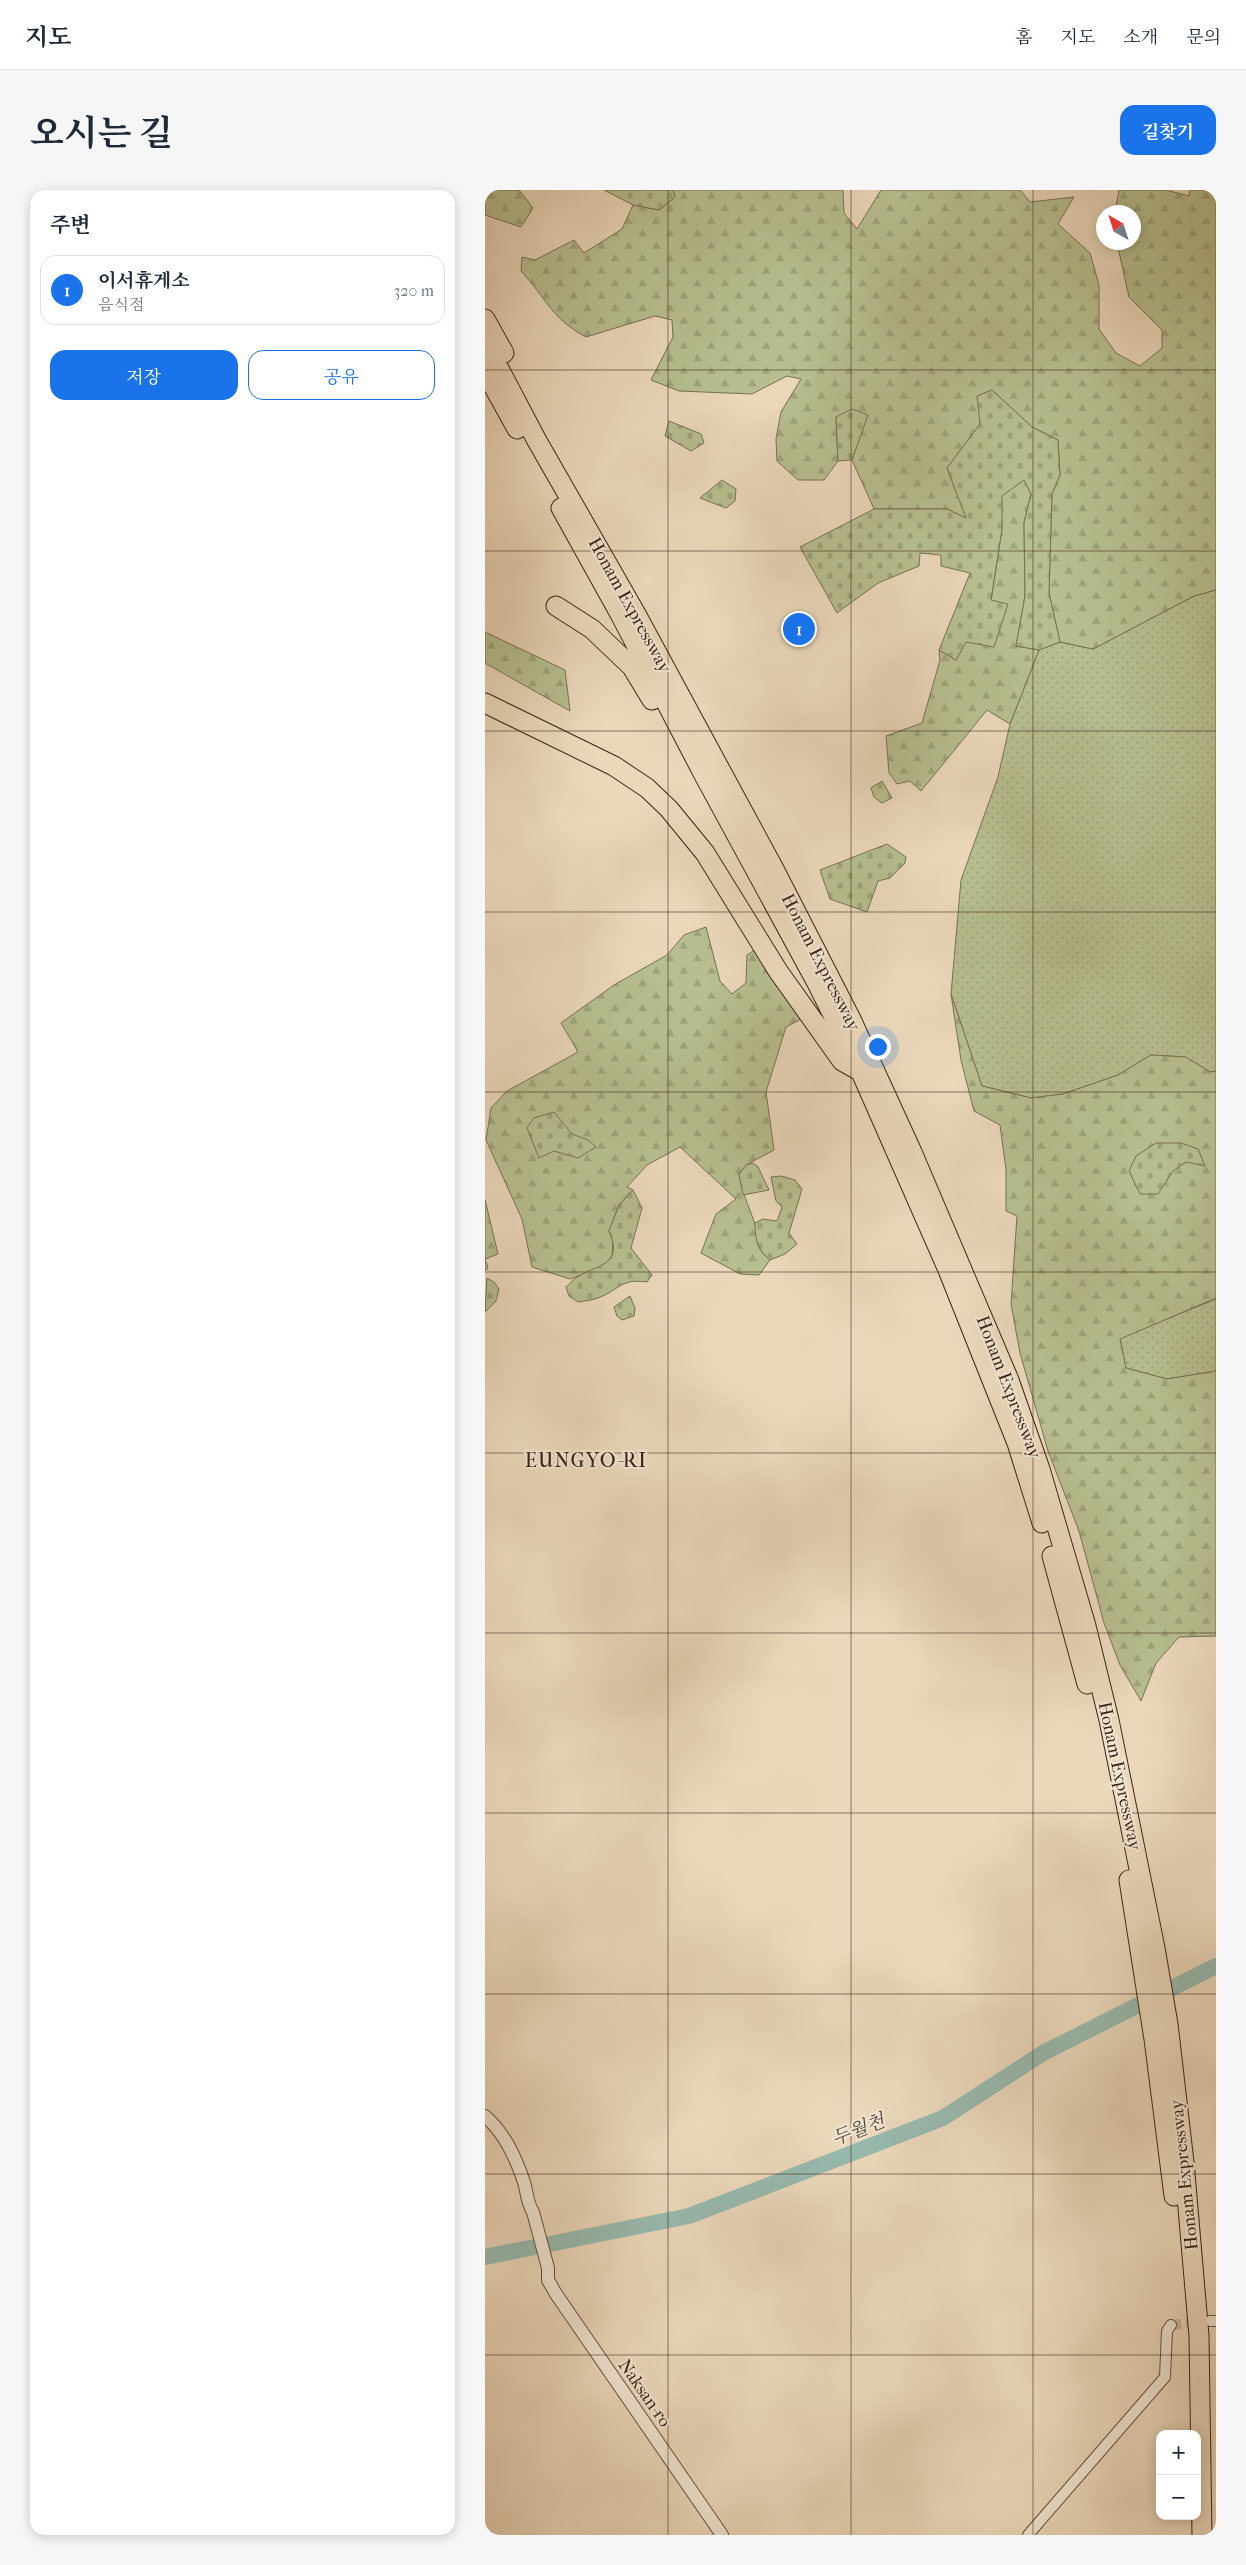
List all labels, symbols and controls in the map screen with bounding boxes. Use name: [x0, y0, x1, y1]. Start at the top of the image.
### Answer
text: 지도: [25, 23, 71, 51]
text: 홈: [1015, 27, 1033, 48]
text: 지도: [1061, 27, 1095, 48]
text: 소개: [1123, 27, 1158, 48]
text: 문의: [1186, 27, 1221, 48]
button: 길찾기: [1120, 105, 1216, 155]
text: 오시는 길: [30, 113, 173, 154]
north arrow: [1096, 205, 1141, 250]
text: 주변: [50, 213, 91, 237]
text: 이서휴게소: [98, 270, 190, 292]
text: 1: [64, 281, 70, 300]
text: 320 m: [394, 281, 434, 300]
text: 음식점: [98, 295, 144, 314]
button: 저장: [50, 350, 238, 400]
button: 공유: [248, 350, 435, 400]
street label: Honam Expressway: [584, 534, 676, 678]
pin: 1: [783, 610, 815, 648]
street label: Honam Expressway: [777, 890, 865, 1036]
your location: [865, 1034, 891, 1060]
street label: Honam Expressway: [972, 1313, 1046, 1463]
district label: EUNGYO-RI: [525, 1449, 647, 1472]
street label: Honam Expressway: [1094, 1700, 1146, 1854]
street label: Honam Expressway: [1166, 2097, 1203, 2251]
water label: 두월천: [829, 2109, 890, 2150]
street label: Naksan-ro: [614, 2355, 675, 2431]
map controls: [1156, 2430, 1201, 2520]
button: +: [1156, 2430, 1201, 2475]
button: −: [1156, 2475, 1201, 2520]

